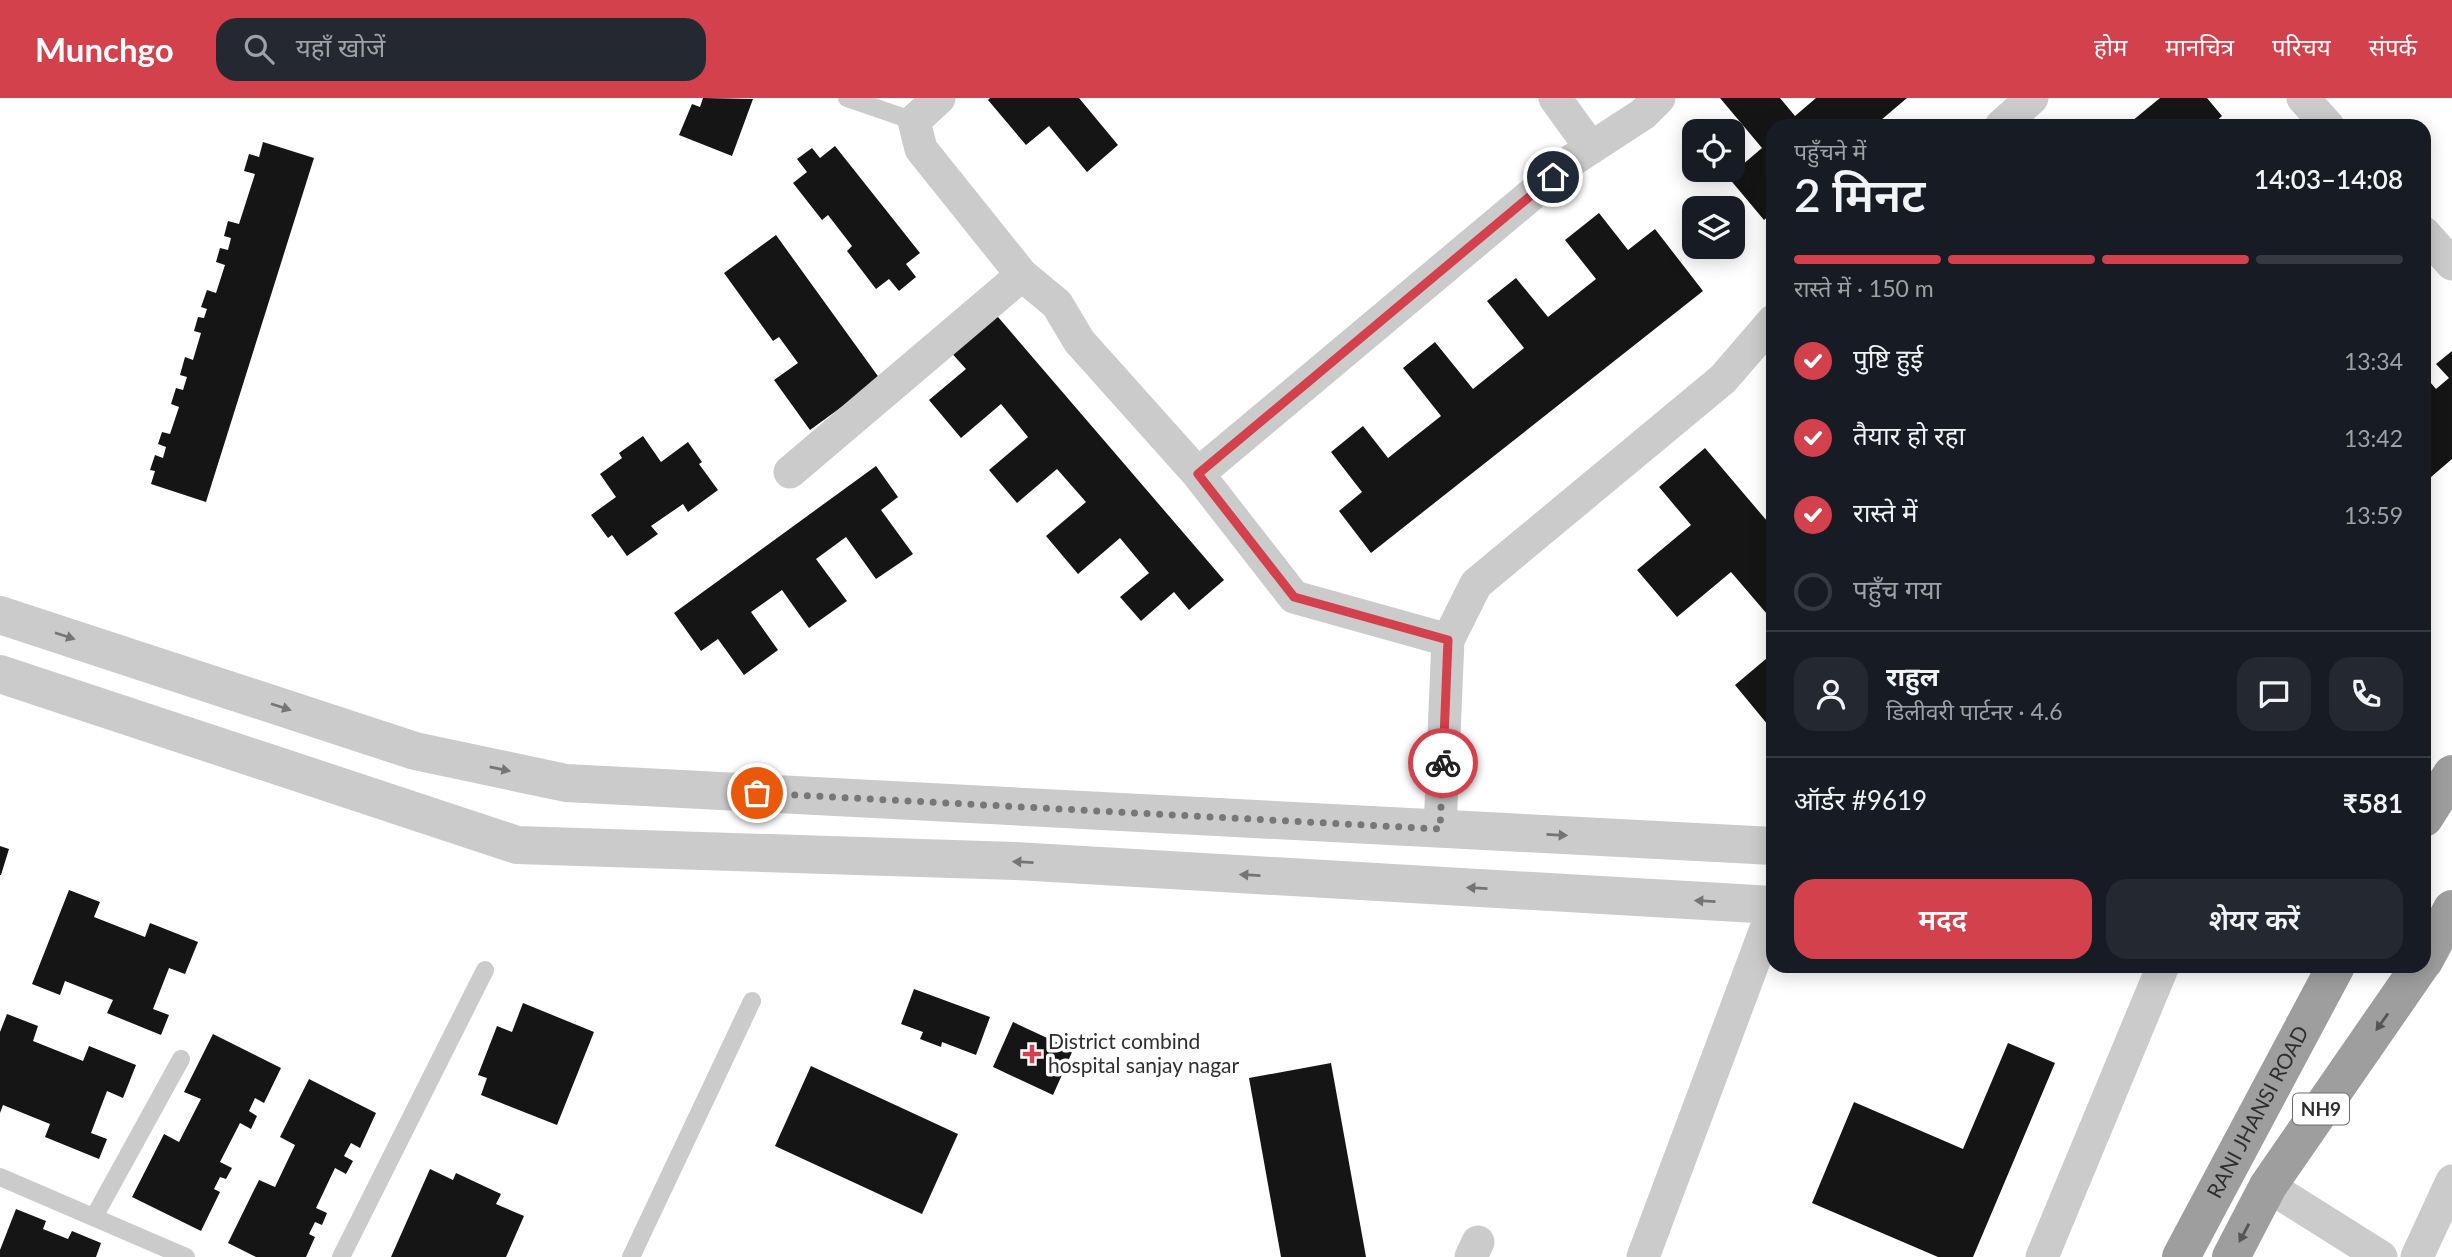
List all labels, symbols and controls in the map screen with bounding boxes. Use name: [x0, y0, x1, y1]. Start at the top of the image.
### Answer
search box: [216, 18, 706, 81]
text: Munchgo: [35, 29, 174, 69]
icon: search: [240, 30, 278, 68]
text: यहाँ खोजें: [296, 31, 385, 63]
text: होम: [2094, 32, 2127, 61]
text: मानचित्र: [2165, 32, 2234, 61]
text: परिचय: [2272, 32, 2331, 61]
text: संपर्क: [2369, 32, 2417, 61]
map controls: [1682, 119, 1745, 259]
button: locate: [1682, 119, 1745, 182]
text: पहुँचने में: [1794, 137, 1866, 165]
pin: [1523, 147, 1583, 207]
icon: home: [1534, 158, 1572, 196]
text: 14:03–14:08: [2254, 163, 2403, 195]
text: 2 मिनट: [1794, 167, 1926, 222]
button: layers: [1682, 196, 1745, 259]
text: रास्ते में · 150 m: [1794, 274, 1934, 302]
icon: check: [1794, 342, 1832, 380]
text: पुष्टि हुई: [1853, 342, 1923, 374]
text: 13:34: [2344, 347, 2403, 375]
icon: check: [1794, 419, 1832, 457]
text: तैयार हो रहा: [1853, 419, 1965, 451]
text: 13:42: [2344, 424, 2403, 452]
icon: check: [1794, 496, 1832, 534]
text: रास्ते में: [1853, 496, 1918, 528]
text: 13:59: [2344, 501, 2403, 529]
text: पहुँच गया: [1853, 573, 1941, 605]
one-way arrow: [54, 632, 75, 642]
button: person: [1794, 657, 1868, 731]
button: chat: [2237, 657, 2311, 731]
button: phone: [2329, 657, 2403, 731]
text: राहुल: [1886, 660, 1939, 692]
text: डिलीवरी पार्टनर · 4.6: [1886, 697, 2063, 725]
one-way arrow: [271, 703, 292, 713]
courier: [1408, 728, 1478, 798]
icon: bike: [1424, 744, 1462, 782]
pin: [727, 763, 787, 823]
one-way arrow: [489, 764, 511, 775]
icon: bag: [738, 774, 776, 812]
text: ऑर्डर #9619: [1794, 784, 1927, 816]
text: ₹581: [2343, 787, 2403, 819]
one-way arrow: [1547, 830, 1569, 841]
one-way arrow: [1012, 856, 1034, 867]
one-way arrow: [1239, 869, 1261, 880]
button: मदद: [1794, 879, 2092, 959]
button: शेयर करें: [2106, 879, 2403, 959]
one-way arrow: [1466, 882, 1488, 893]
one-way arrow: [1693, 895, 1715, 906]
one-way arrow: [2375, 1012, 2388, 1032]
street label: RANI JHANSI ROAD: [2201, 1021, 2313, 1202]
place label: District combind hospital sanjay nagar: [1048, 1028, 1239, 1077]
marker: District combind hospital sanjay nagar: [1022, 1044, 1042, 1064]
road number: NH9: [2293, 1093, 2349, 1124]
one-way arrow: [2238, 1223, 2249, 1243]

